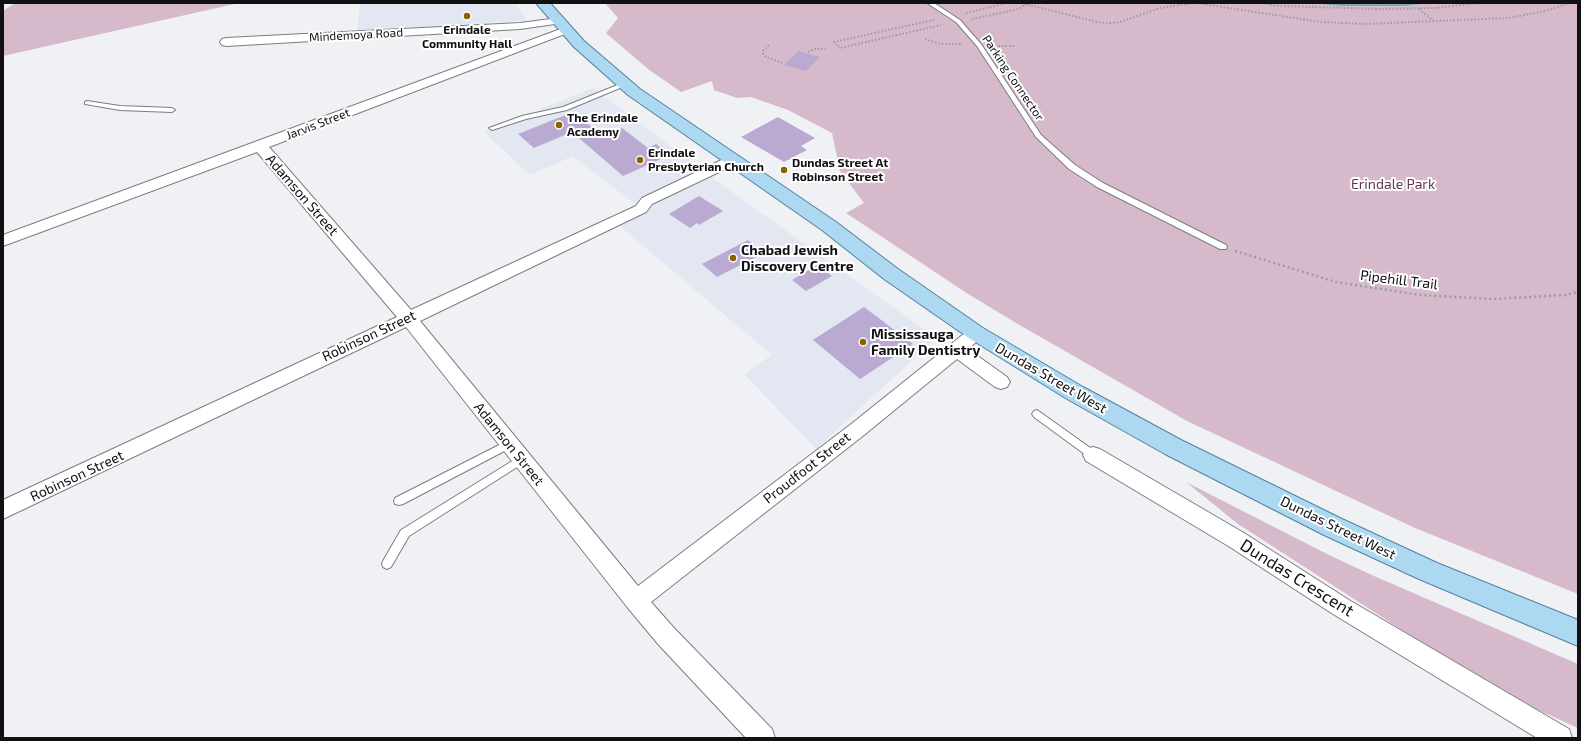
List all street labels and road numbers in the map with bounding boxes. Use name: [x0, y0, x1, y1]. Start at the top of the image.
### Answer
street label: Mindemoya Road: [309, 25, 403, 45]
street label: Parking Connector: [979, 33, 1047, 123]
street label: Jarvis Street: [284, 105, 352, 143]
street label: Adamson Street: [262, 151, 342, 239]
street label: Pipehill Trail: [1359, 267, 1439, 293]
street label: Robinson Street: [320, 307, 418, 365]
street label: Dundas Street West: [992, 339, 1110, 417]
street label: Adamson Street: [470, 399, 548, 489]
street label: Proudfoot Street: [760, 429, 854, 507]
street label: Robinson Street: [28, 447, 126, 505]
street label: Dundas Street West: [1278, 493, 1398, 563]
street label: Dundas Crescent: [1236, 535, 1358, 621]

